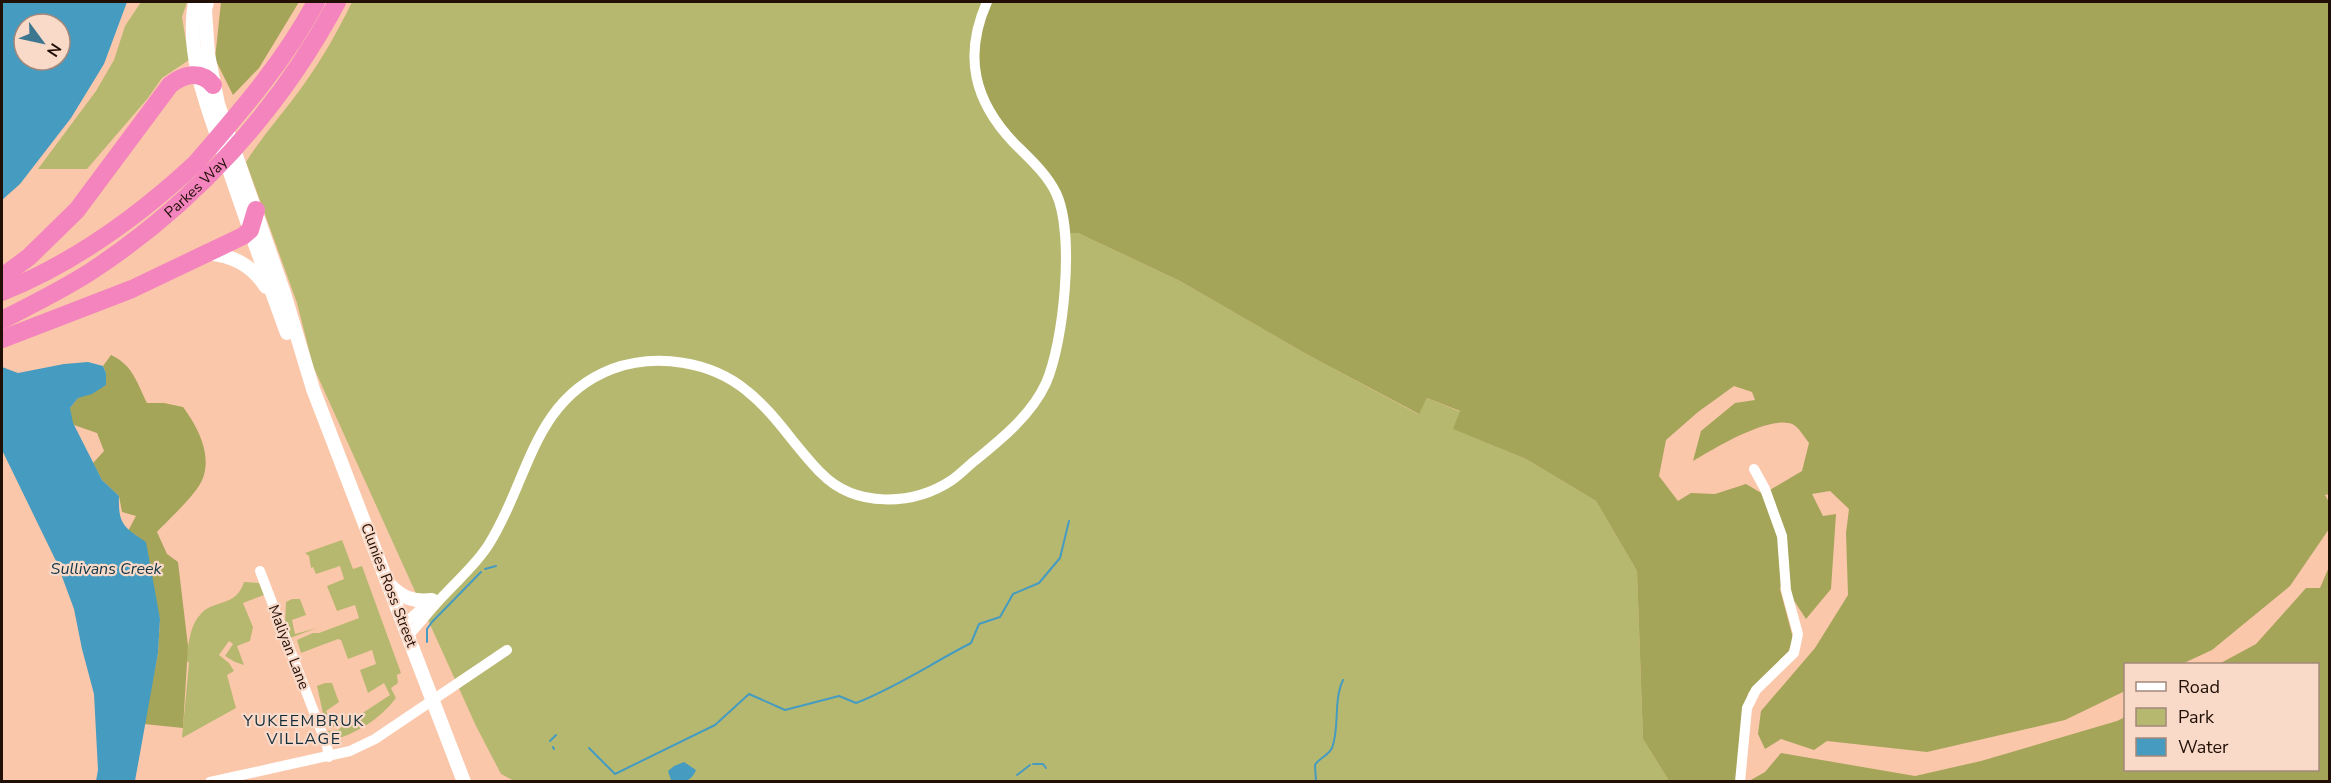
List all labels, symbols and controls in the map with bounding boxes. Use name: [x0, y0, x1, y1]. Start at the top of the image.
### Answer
north arrow: [12, 12, 72, 72]
text: N: [41, 39, 66, 61]
street label: Parkes Way: [160, 152, 232, 222]
street label: Clunies Ross Street: [356, 520, 422, 651]
water label: Sullivans Creek: [51, 558, 162, 580]
street label: Maliyan Lane: [264, 602, 314, 692]
legend: [2124, 663, 2319, 771]
text: Road: [2178, 675, 2220, 699]
text: Park: [2178, 705, 2215, 729]
district label: YUKEEMBRUK VILLAGE: [242, 710, 365, 750]
text: Water: [2178, 735, 2229, 759]

